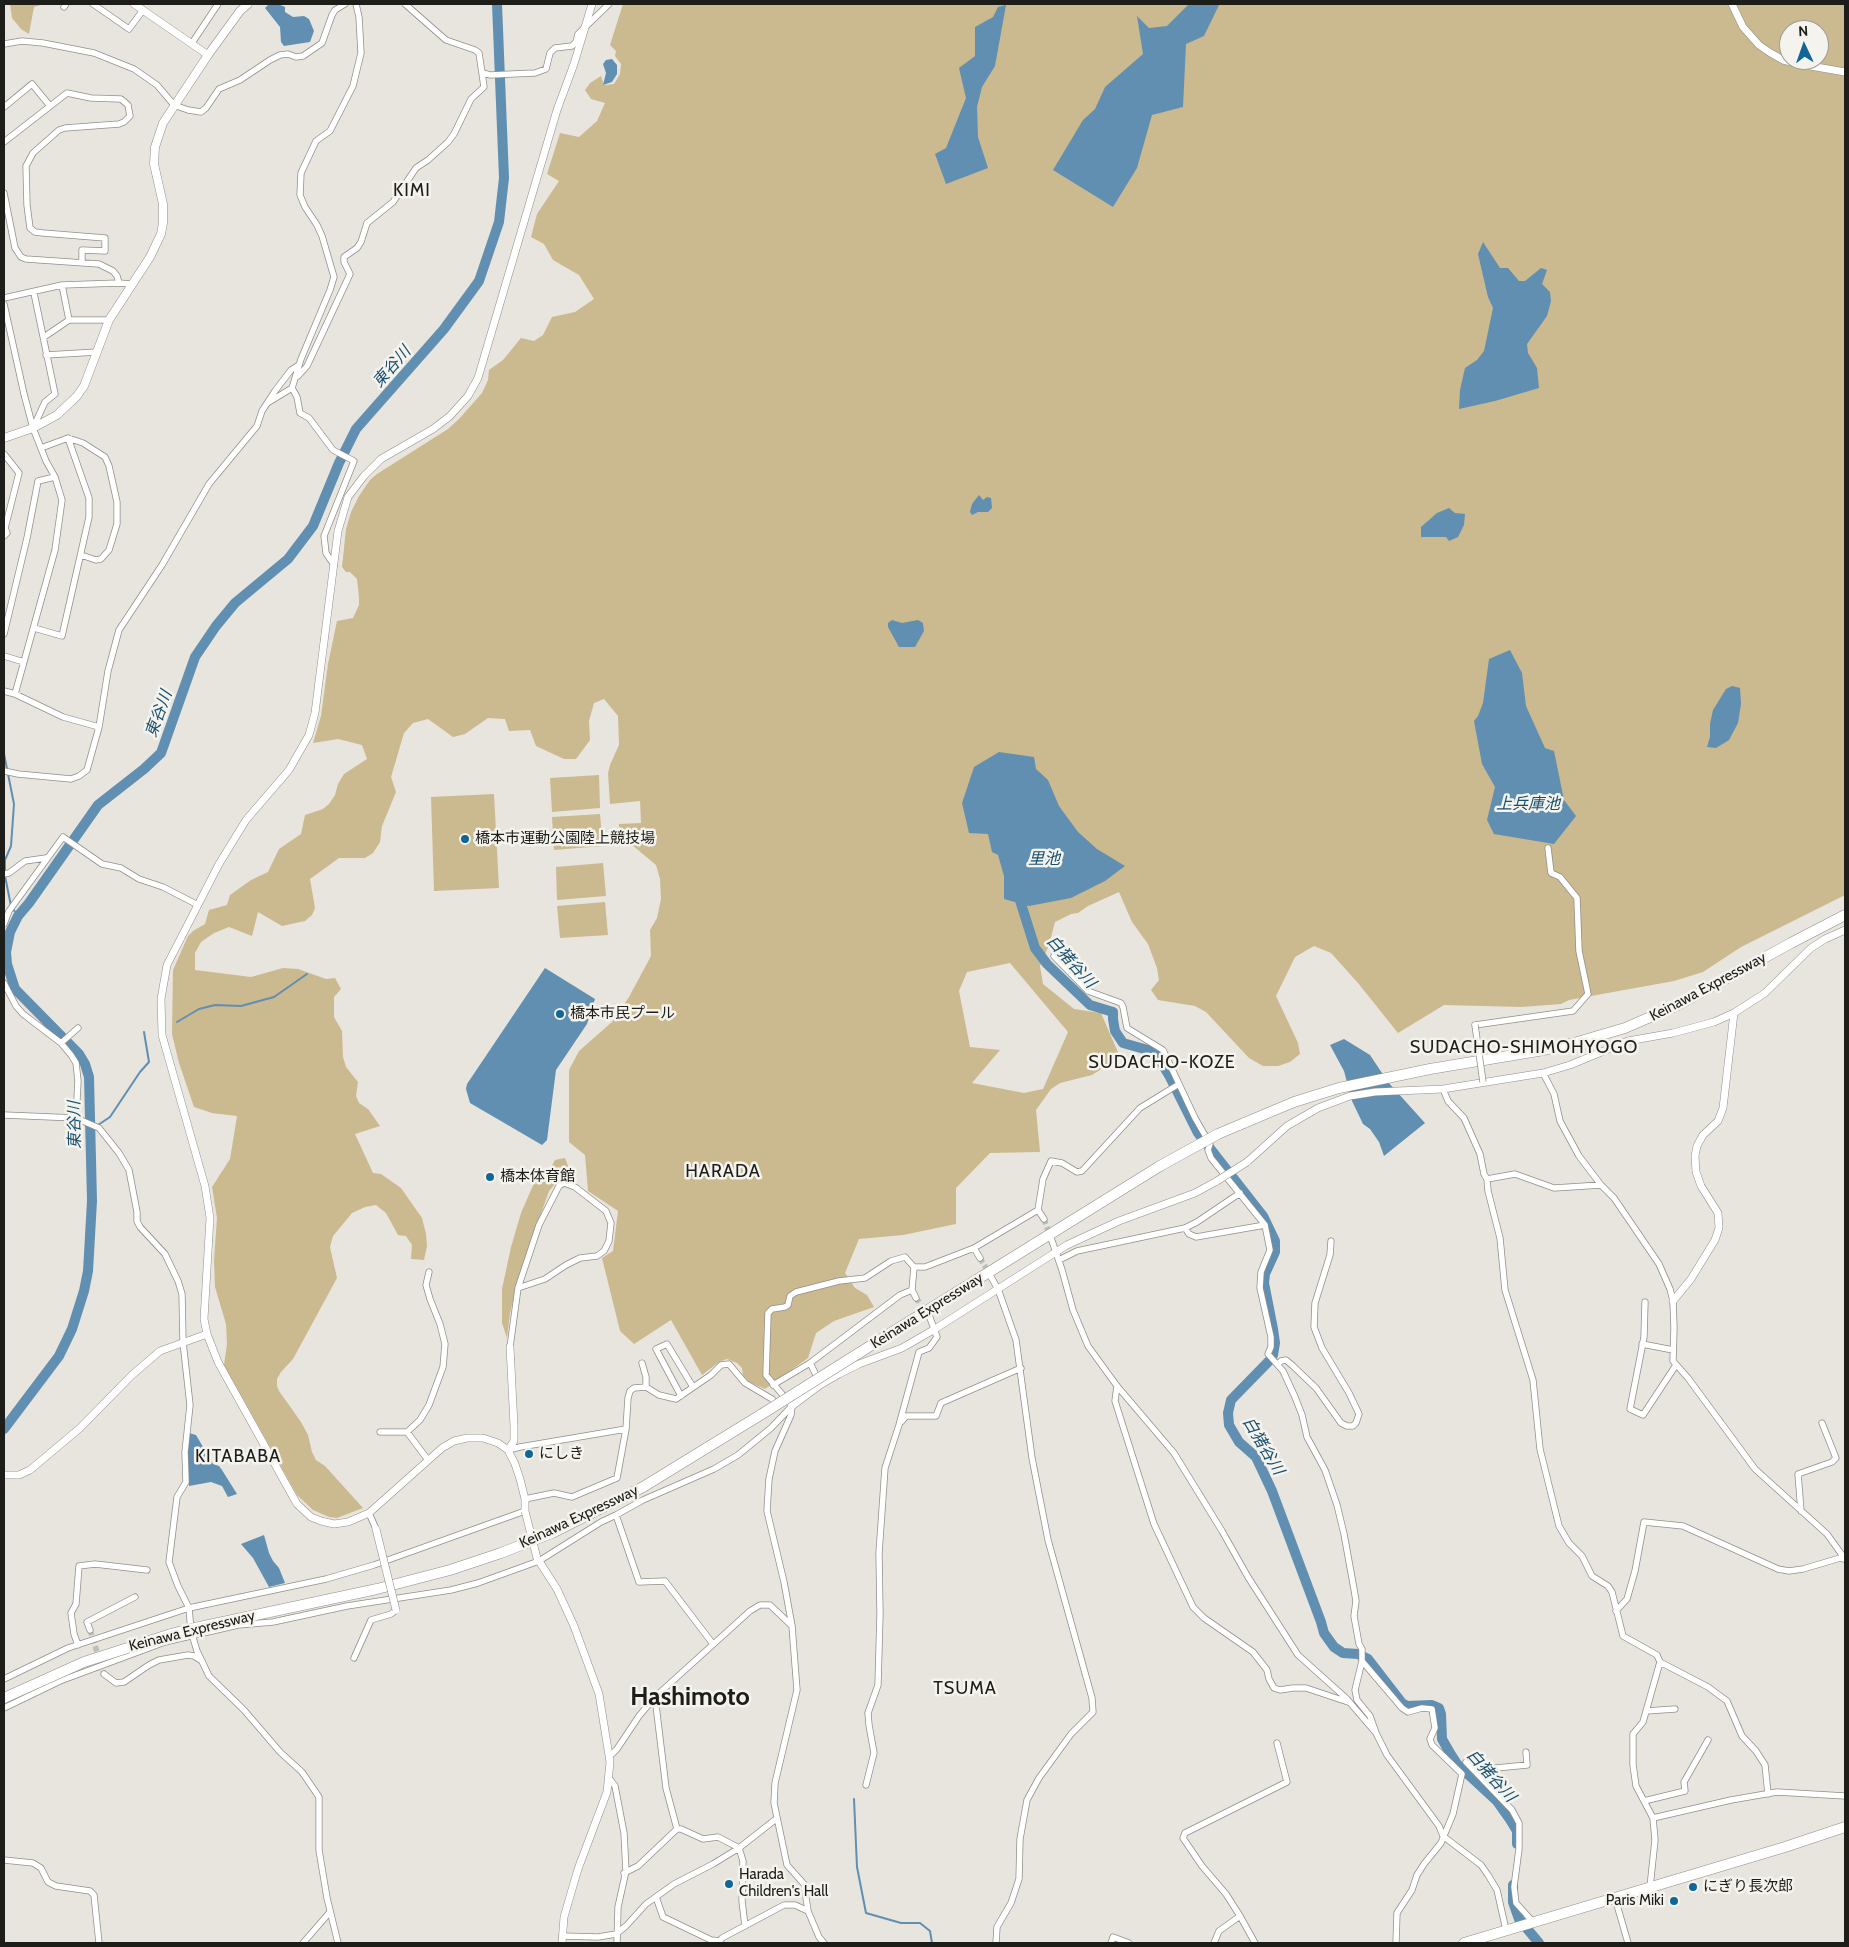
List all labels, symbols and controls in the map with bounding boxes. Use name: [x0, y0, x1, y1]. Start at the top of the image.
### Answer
north arrow: [1779, 20, 1829, 70]
text: N: [1798, 22, 1809, 40]
district label: KIMI: [393, 180, 431, 202]
water label: 東谷川: [369, 343, 415, 391]
water label: 東谷川: [142, 688, 176, 740]
water label: 上兵庫池: [1496, 794, 1560, 814]
place label: 橋本市運動公園陸上競技場: [475, 830, 655, 848]
marker: 橋本市運動公園陸上競技場: [459, 833, 471, 845]
water label: 里池: [1028, 849, 1060, 869]
water label: 白猪谷川: [1042, 932, 1100, 992]
street label: Keinawa Expressway: [1647, 949, 1769, 1025]
place label: 橋本市民プール: [570, 1005, 675, 1023]
marker: 橋本市民プール: [554, 1008, 566, 1020]
district label: SUDACHO-SHIMOHYOGO: [1407, 1037, 1641, 1059]
district label: SUDACHO-KOZE: [1087, 1052, 1237, 1074]
water label: 東谷川: [65, 1101, 85, 1149]
district label: HARADA: [684, 1161, 762, 1183]
place label: 橋本体育館: [500, 1168, 575, 1186]
marker: 橋本体育館: [484, 1171, 496, 1183]
street label: Keinawa Expressway: [867, 1269, 987, 1353]
water label: 白猪谷川: [1238, 1414, 1288, 1478]
place label: にしき: [539, 1445, 584, 1463]
district label: KITABABA: [194, 1446, 282, 1468]
marker: にしき: [523, 1448, 535, 1460]
street label: Keinawa Expressway: [517, 1482, 641, 1552]
street label: Keinawa Expressway: [127, 1607, 257, 1655]
district label: TSUMA: [933, 1678, 997, 1700]
district label: Hashimoto: [630, 1683, 750, 1713]
water label: 白猪谷川: [1462, 1746, 1520, 1806]
place label: Harada Children's Hall: [739, 1866, 828, 1901]
marker: Harada Children's Hall: [723, 1878, 735, 1890]
place label: にぎり長次郎: [1703, 1878, 1793, 1896]
marker: にぎり長次郎: [1687, 1881, 1699, 1893]
place label: Paris Miki: [1606, 1892, 1664, 1910]
marker: Paris Miki: [1668, 1895, 1680, 1907]

